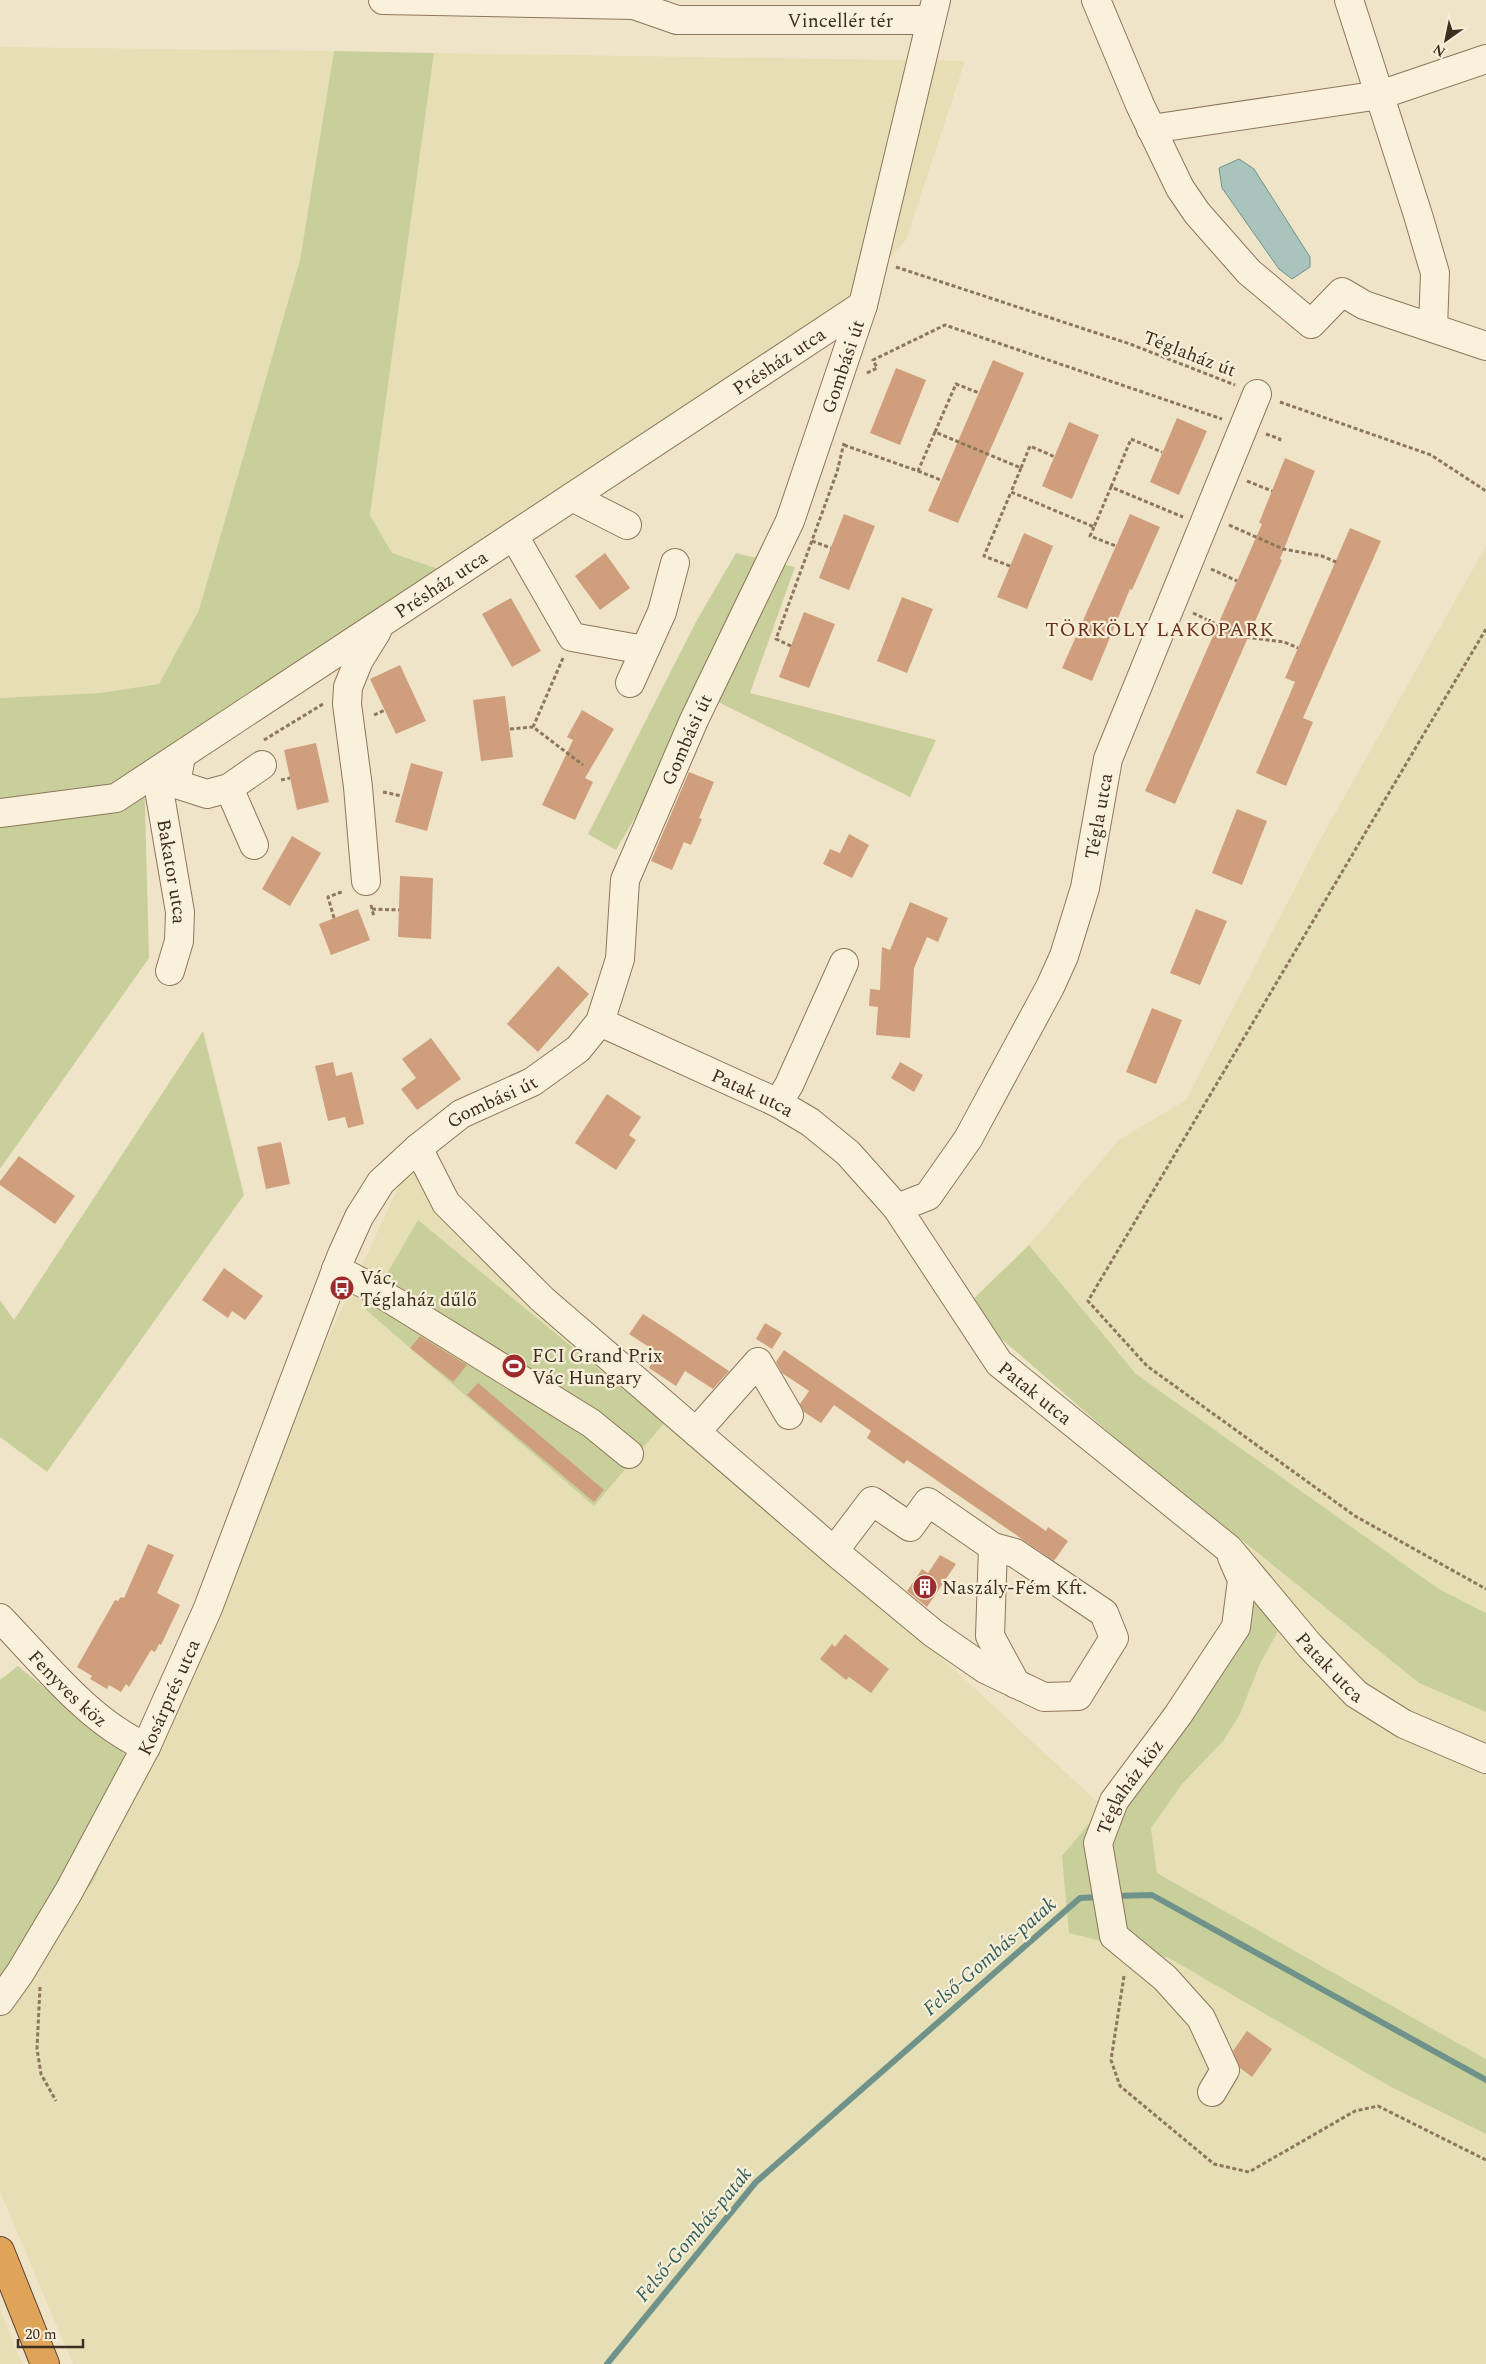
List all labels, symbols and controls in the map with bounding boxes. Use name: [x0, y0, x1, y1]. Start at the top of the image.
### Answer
street label: Vincellér tér: [788, 7, 894, 36]
north arrow: [1421, 15, 1471, 65]
text: N: [1429, 39, 1450, 62]
street label: Gombási út: [814, 316, 873, 418]
street label: Présház utca: [727, 320, 833, 403]
street label: Téglaház út: [1139, 323, 1240, 385]
street label: Présház utca: [389, 543, 495, 626]
district label: TÖRKÖLY LAKÓPARK: [1045, 615, 1275, 645]
street label: Gombási út: [655, 689, 721, 790]
street label: Tégla utca: [1077, 770, 1121, 861]
street label: Bakator utca: [148, 817, 193, 925]
street label: Patak utca: [706, 1061, 799, 1126]
street label: Gombási út: [441, 1069, 545, 1136]
place label: Vác, Téglaház dűlő: [360, 1264, 477, 1315]
bus stop icon: Vác, Téglaház dűlő: [329, 1275, 355, 1301]
place label: FCI Grand Prix Vác Hungary: [532, 1342, 663, 1393]
sports icon: FCI Grand Prix Vác Hungary: [501, 1353, 527, 1379]
street label: Patak utca: [991, 1355, 1079, 1433]
building icon: Naszály-Fém Kft.: [912, 1574, 938, 1600]
place label: Naszály-Fém Kft.: [942, 1574, 1087, 1603]
street label: Patak utca: [1288, 1626, 1369, 1711]
street label: Kosárprés utca: [131, 1634, 209, 1761]
street label: Fenyves köz: [21, 1644, 113, 1735]
street label: Téglaház köz: [1089, 1733, 1171, 1839]
water label: Felső-Gombás-patak: [916, 1890, 1064, 2023]
water label: Felső-Gombás-patak: [628, 2160, 760, 2309]
scale bar: [18, 2316, 82, 2348]
text: 20 m: [25, 2323, 57, 2346]

